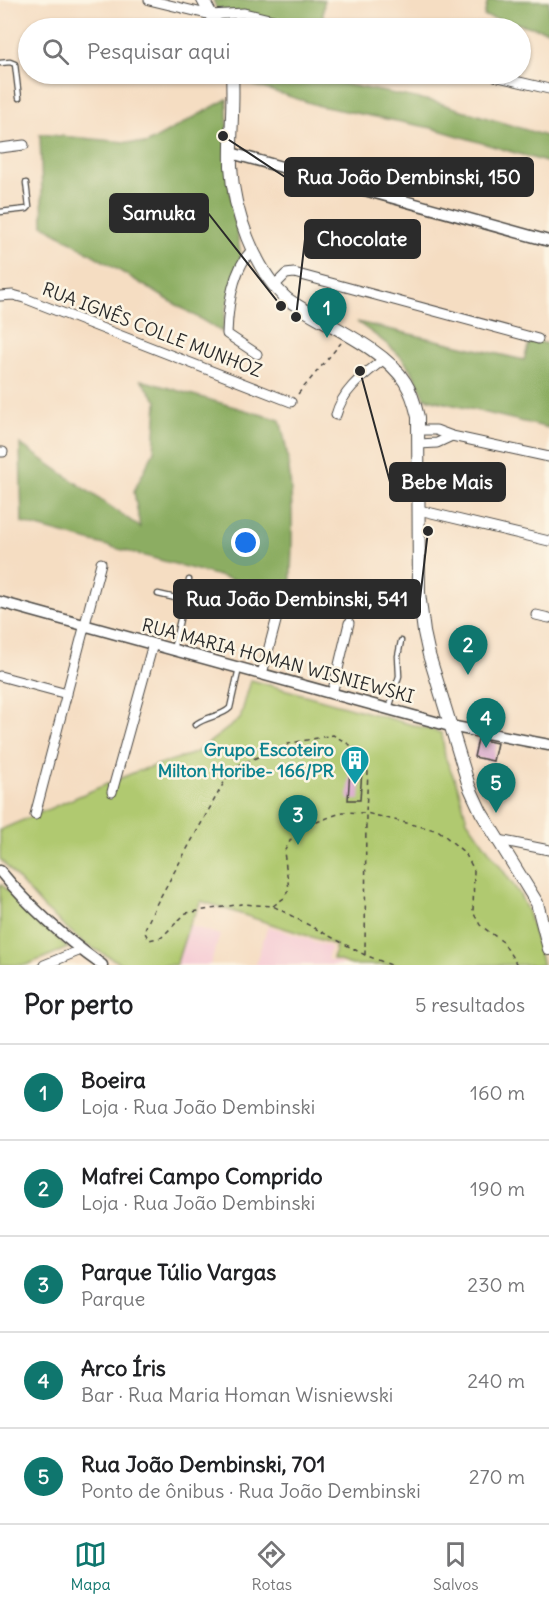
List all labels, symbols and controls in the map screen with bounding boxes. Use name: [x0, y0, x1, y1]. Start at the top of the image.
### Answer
search box: [18, 18, 531, 84]
icon: search: [39, 35, 72, 68]
text: Pesquisar aqui: [87, 37, 230, 65]
callout: Rua João Dembinski, 150: [285, 158, 533, 196]
text: Rua João Dembinski, 150: [297, 164, 521, 189]
callout: Samuka: [110, 194, 208, 232]
text: Samuka: [122, 200, 196, 225]
callout: Chocolate: [305, 220, 420, 258]
text: Chocolate: [317, 226, 407, 251]
street label: RUA IGNÊS COLLE MUNHOZ: [39, 277, 265, 382]
pin: 1: [308, 288, 346, 338]
callout: Bebe Mais: [390, 463, 505, 501]
text: Bebe Mais: [401, 469, 493, 494]
your location: [231, 528, 260, 557]
callout: Rua João Dembinski, 541: [174, 580, 420, 618]
text: Rua João Dembinski, 541: [186, 586, 408, 611]
street label: RUA MARIA HOMAN WISNIEWSKI: [139, 613, 417, 708]
pin: 2: [448, 626, 488, 675]
pin: 4: [466, 698, 506, 748]
place label: Grupo Escoteiro Milton Horibe- 166/PR: [158, 738, 335, 782]
building icon: Grupo Escoteiro Milton Horibe- 166/PR: [339, 744, 371, 786]
pin: 5: [476, 764, 516, 813]
pin: 3: [278, 796, 318, 845]
text: Por perto: [24, 988, 133, 1021]
text: 5 resultados: [415, 992, 525, 1017]
text: Boeira: [81, 1066, 146, 1094]
text: 1: [40, 1080, 47, 1105]
text: 160 m: [470, 1080, 525, 1105]
text: Loja · Rua João Dembinski: [81, 1094, 315, 1119]
text: Mafrei Campo Comprido: [81, 1162, 323, 1190]
text: 2: [38, 1176, 49, 1201]
text: 190 m: [470, 1176, 525, 1201]
text: Loja · Rua João Dembinski: [81, 1190, 315, 1215]
text: Parque Túlio Vargas: [81, 1258, 276, 1286]
text: 3: [38, 1272, 49, 1297]
text: 230 m: [467, 1272, 525, 1297]
text: Parque: [81, 1286, 145, 1311]
text: Arco Íris: [81, 1354, 166, 1382]
text: 4: [38, 1368, 49, 1393]
text: 240 m: [467, 1368, 525, 1393]
text: Bar · Rua Maria Homan Wisniewski: [81, 1382, 393, 1407]
text: Rua João Dembinski, 701: [81, 1450, 326, 1478]
text: 5: [38, 1464, 49, 1489]
text: 270 m: [469, 1464, 525, 1489]
text: Ponto de ônibus · Rua João Dembinski: [81, 1478, 421, 1503]
tab: Mapa: [70, 1538, 111, 1594]
tab: Rotas: [251, 1538, 292, 1594]
tab: Salvos: [433, 1538, 479, 1594]

